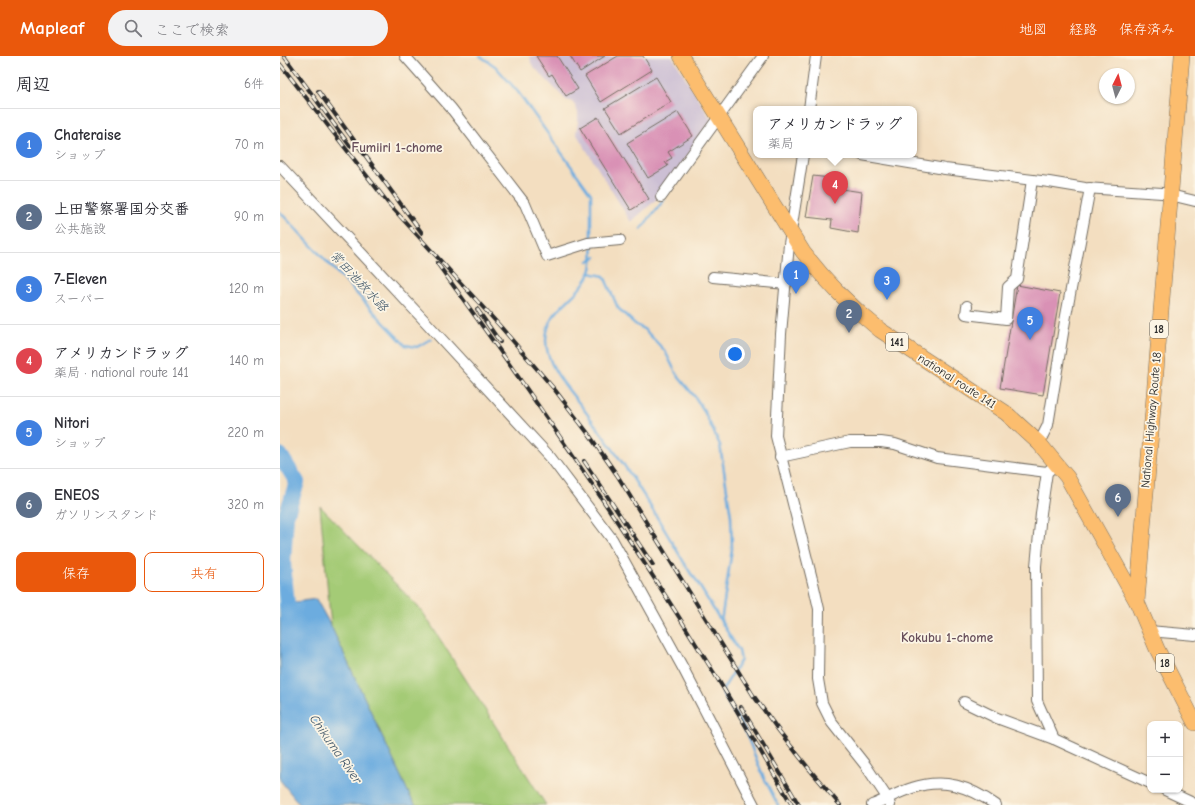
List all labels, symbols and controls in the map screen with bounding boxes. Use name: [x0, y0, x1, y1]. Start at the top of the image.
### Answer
search box: [108, 10, 388, 46]
text: Mapleaf: [20, 17, 84, 39]
icon: search: [122, 17, 144, 39]
text: ここで検索: [154, 21, 229, 39]
text: 地図: [1019, 21, 1047, 38]
text: 経路: [1069, 21, 1097, 38]
text: 保存済み: [1119, 21, 1175, 38]
north arrow: [1099, 68, 1135, 104]
text: 周辺: [16, 75, 50, 94]
text: 6件: [244, 76, 264, 91]
popup: [753, 106, 917, 158]
text: アメリカンドラッグ: [768, 115, 902, 133]
text: Chateraise: [54, 126, 121, 144]
text: 薬局: [768, 136, 794, 151]
text: 1: [26, 137, 32, 152]
text: 70 m: [235, 137, 264, 152]
district label: Fumiiri 1-chome: [352, 140, 443, 155]
text: ショップ: [54, 147, 105, 162]
pin: 4: [822, 171, 848, 204]
text: 上田警察署国分交番: [54, 200, 189, 218]
text: 2: [26, 209, 32, 224]
text: 90 m: [234, 209, 264, 224]
text: 公共施設: [54, 221, 106, 236]
water label: 常田池放水路: [327, 247, 392, 315]
pin: 1: [783, 261, 809, 294]
pin: 3: [874, 267, 900, 300]
text: 7-Eleven: [54, 270, 107, 288]
text: 3: [26, 281, 32, 296]
text: 120 m: [229, 281, 264, 296]
text: スーパー: [54, 291, 105, 306]
pin: 2: [836, 300, 862, 333]
pin: 5: [1017, 307, 1043, 340]
road number: 18: [1150, 320, 1168, 338]
road number: 141: [886, 333, 908, 351]
text: アメリカンドラッグ: [54, 344, 188, 362]
your location: [725, 344, 745, 364]
street label: national route 141: [915, 351, 999, 412]
street label: National Highway Route 18: [1138, 351, 1164, 489]
text: 4: [26, 353, 32, 368]
text: 140 m: [230, 353, 264, 368]
text: 薬局 · national route 141: [54, 365, 189, 380]
text: Nitori: [54, 414, 89, 432]
text: 5: [26, 425, 32, 440]
text: 220 m: [227, 425, 264, 440]
text: ショップ: [54, 435, 105, 450]
pin: 6: [1105, 484, 1131, 517]
text: ENEOS: [54, 486, 99, 504]
text: 6: [26, 497, 32, 512]
text: 320 m: [228, 497, 264, 512]
text: ガソリンスタンド: [54, 507, 158, 522]
button: 保存: [16, 552, 136, 592]
button: 共有: [144, 552, 264, 592]
district label: Kokubu 1-chome: [901, 630, 994, 645]
road number: 18: [1156, 654, 1174, 672]
water label: Chikuma River: [307, 712, 366, 787]
map controls: [1147, 721, 1183, 793]
button: +: [1147, 721, 1183, 757]
button: −: [1147, 757, 1183, 793]

